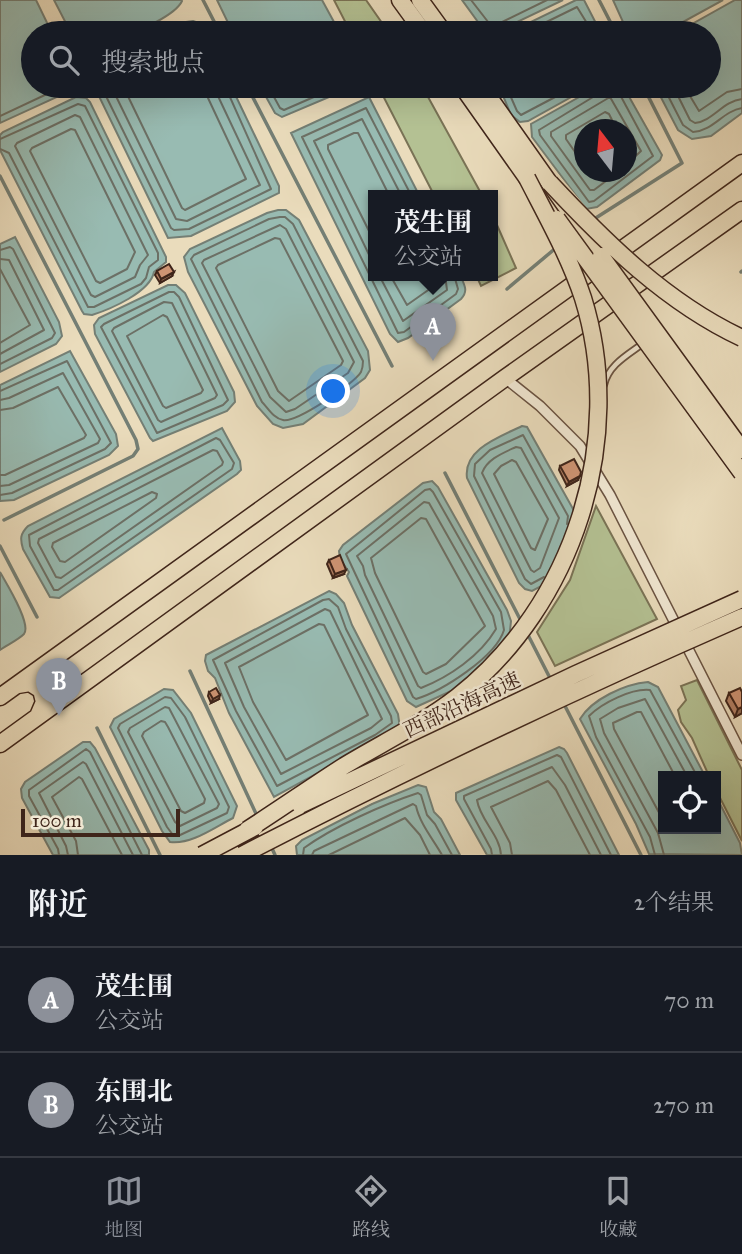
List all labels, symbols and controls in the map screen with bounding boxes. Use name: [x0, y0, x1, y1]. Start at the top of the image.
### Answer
search box: [21, 21, 721, 98]
icon: search: [45, 41, 83, 79]
text: 搜索地点: [101, 46, 205, 78]
north arrow: [574, 119, 637, 182]
popup: [368, 190, 498, 281]
text: 茂生围: [394, 206, 472, 238]
text: 公交站: [394, 242, 463, 270]
pin: A: [410, 303, 456, 361]
your location: [316, 374, 350, 408]
pin: B: [36, 658, 82, 716]
street label: 西部沿海高速: [399, 667, 525, 743]
map controls: [658, 771, 721, 834]
button: locate: [658, 771, 721, 834]
scale bar: [21, 806, 180, 838]
text: 100 m: [32, 809, 82, 832]
text: 附近: [28, 886, 88, 922]
text: 2个结果: [634, 888, 714, 916]
text: 茂生围: [95, 970, 173, 1002]
text: A: [43, 986, 59, 1014]
text: 70 m: [664, 986, 714, 1014]
text: 公交站: [95, 1006, 164, 1034]
text: 东围北: [95, 1075, 173, 1107]
text: B: [43, 1091, 59, 1119]
text: 270 m: [653, 1091, 714, 1119]
text: 公交站: [95, 1111, 164, 1139]
tab: 地图: [105, 1172, 143, 1241]
tab: 路线: [352, 1172, 390, 1241]
tab: 收藏: [599, 1172, 637, 1241]

